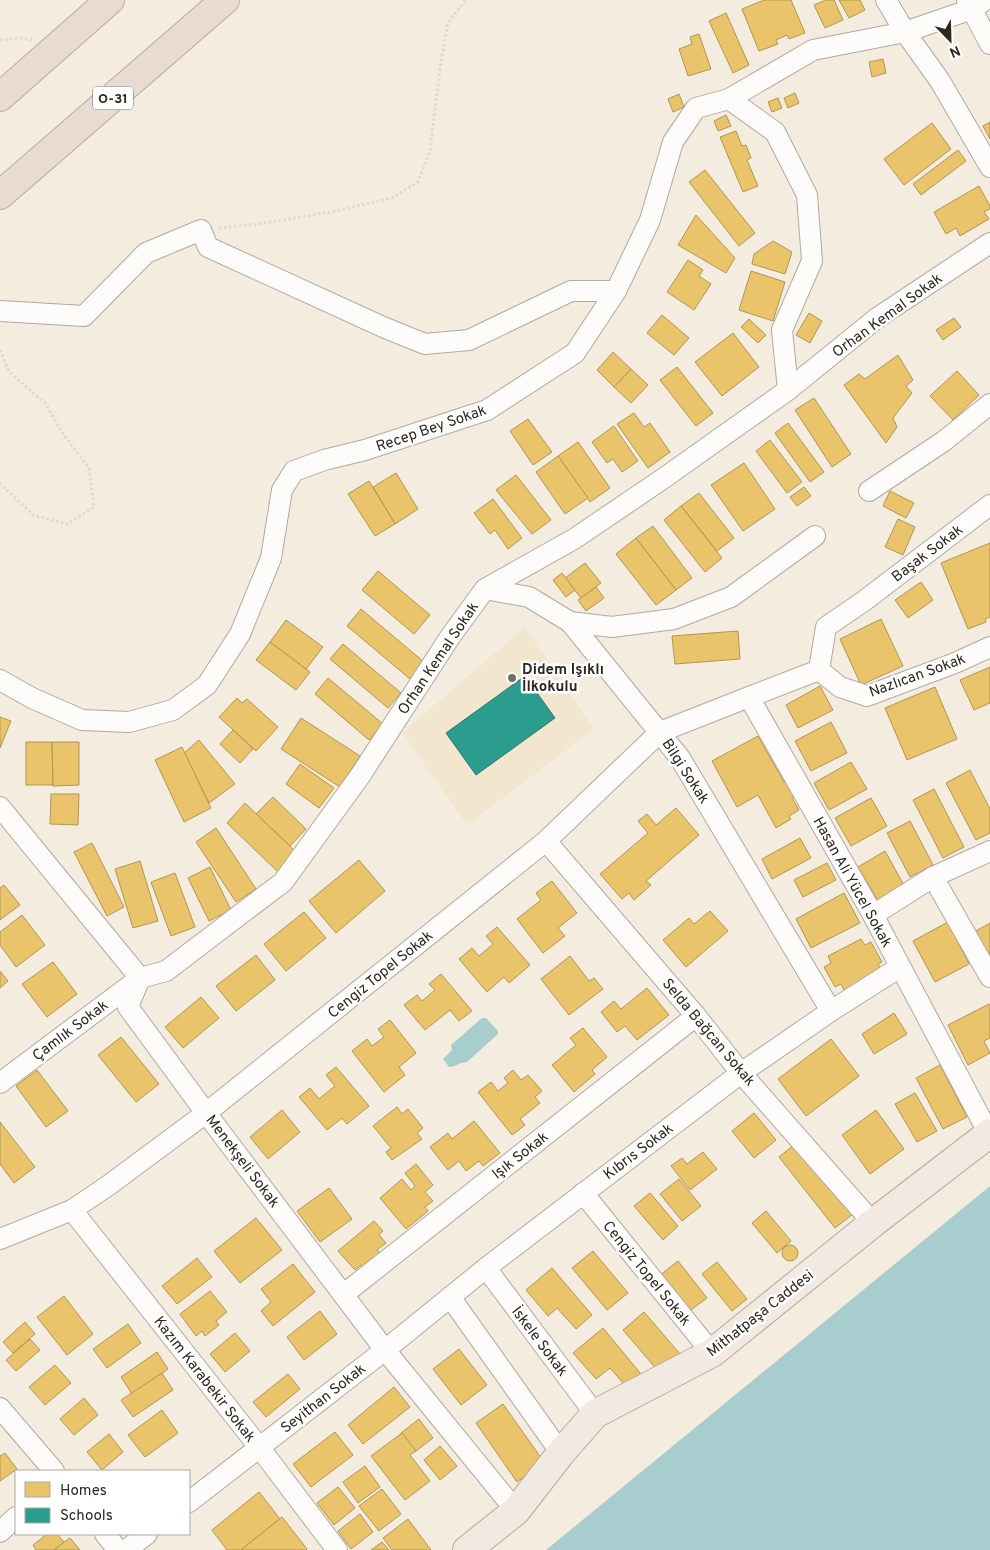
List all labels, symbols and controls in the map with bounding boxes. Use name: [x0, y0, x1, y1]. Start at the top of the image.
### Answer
north arrow: [925, 15, 975, 65]
text: N: [947, 41, 962, 60]
road number: O-31: [93, 86, 133, 110]
street label: Orhan Kemal Sokak: [829, 270, 947, 363]
street label: Recep Bey Sokak: [374, 402, 489, 457]
street label: Başak Sokak: [888, 521, 967, 587]
street label: Orhan Kemal Sokak: [395, 599, 484, 719]
street label: Nazlıcan Sokak: [867, 650, 968, 703]
place label: Didem Işıklı İlkokulu: [522, 661, 604, 697]
marker: Didem Işıklı İlkokulu: [506, 672, 518, 684]
street label: Bilgi Sokak: [657, 736, 713, 808]
street label: Hasan Ali Yücel Sokak: [808, 814, 896, 951]
street label: Cengiz Topel Sokak: [324, 927, 437, 1023]
street label: Selda Bağcan Sokak: [657, 975, 759, 1091]
street label: Çamlık Sokak: [29, 996, 113, 1066]
street label: Menekşeli Sokak: [201, 1112, 283, 1212]
street label: Kıbrıs Sokak: [600, 1120, 678, 1185]
street label: Işık Sokak: [489, 1128, 553, 1184]
street label: Cengiz Topel Sokak: [598, 1217, 694, 1330]
street label: Mithatpaşa Caddesi: [704, 1266, 818, 1362]
street label: İskele Sokak: [506, 1303, 572, 1381]
street label: Kazım Karabekir Sokak: [149, 1313, 259, 1447]
street label: Seyithan Sokak: [278, 1360, 370, 1438]
legend: [15, 1470, 190, 1535]
text: Homes: [60, 1482, 107, 1501]
text: Schools: [60, 1507, 113, 1526]

